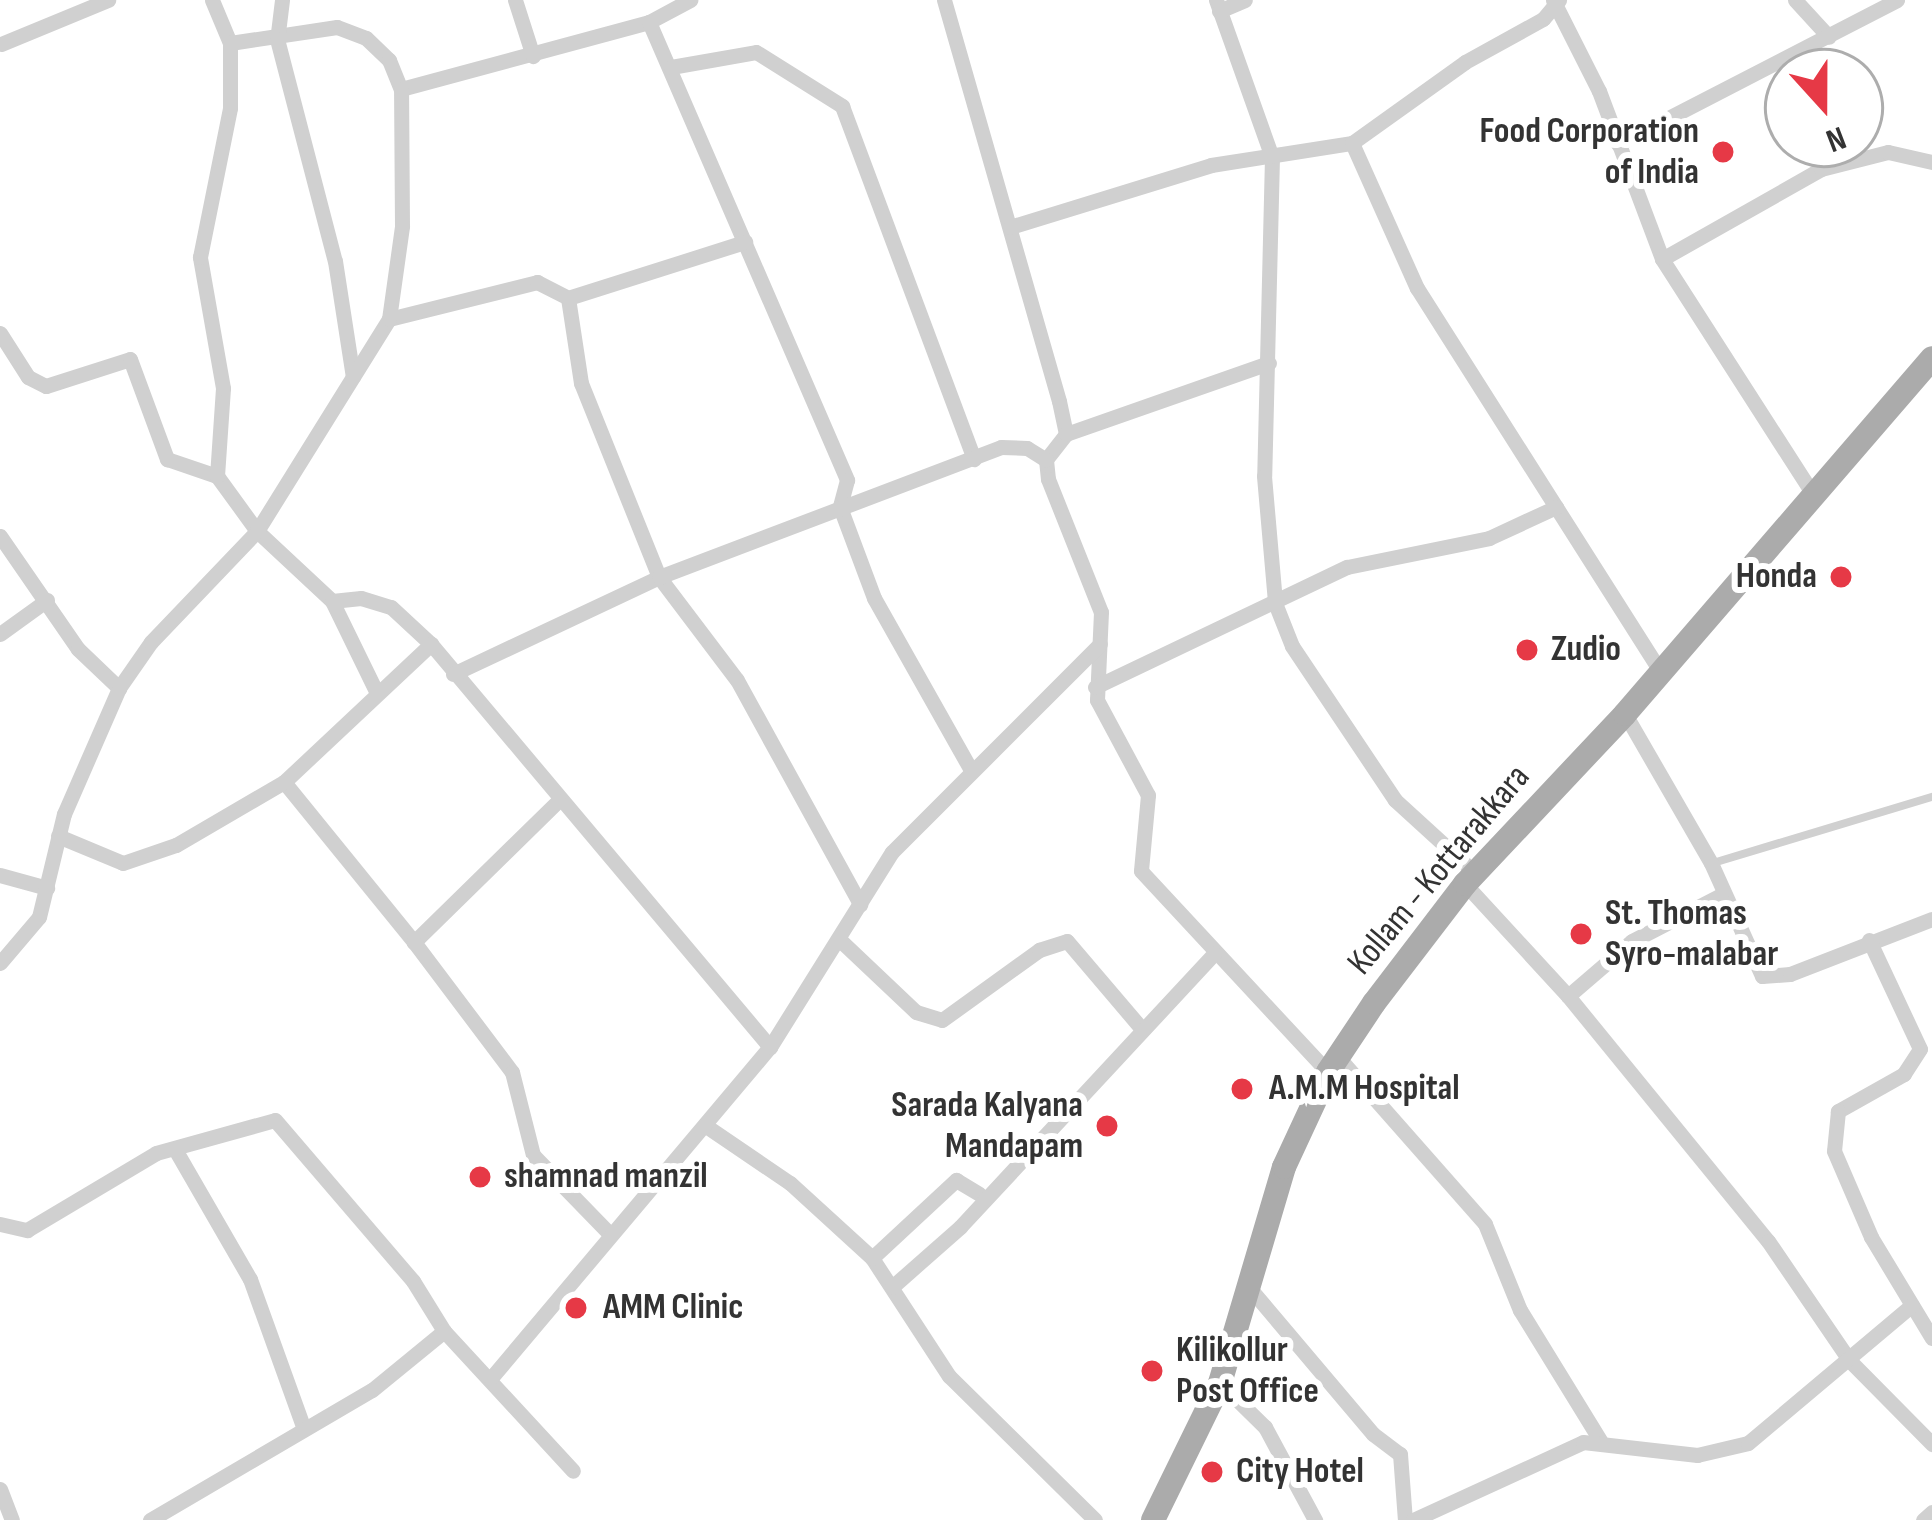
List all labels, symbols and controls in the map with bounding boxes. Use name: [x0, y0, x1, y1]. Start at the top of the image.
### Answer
north arrow: [1764, 48, 1884, 168]
place label: Food Corporation of India: [1479, 109, 1699, 194]
text: N: [1820, 117, 1851, 161]
marker: Food Corporation of India: [1710, 139, 1736, 165]
place label: Honda: [1736, 555, 1817, 599]
marker: Honda: [1828, 564, 1854, 590]
place label: Zudio: [1551, 628, 1621, 672]
marker: Zudio: [1514, 637, 1540, 663]
street label: Kollam - Kottarakkara: [1339, 756, 1539, 984]
place label: St. Thomas Syro-malabar: [1605, 891, 1778, 976]
marker: St. Thomas Syro-malabar: [1568, 921, 1594, 947]
place label: A.M.M Hospital: [1269, 1067, 1460, 1111]
marker: A.M.M Hospital: [1226, 1073, 1258, 1105]
place label: Sarada Kalyana Mandapam: [891, 1083, 1083, 1168]
marker: Sarada Kalyana Mandapam: [1094, 1113, 1120, 1139]
place label: shamnad manzil: [504, 1155, 708, 1199]
marker: shamnad manzil: [467, 1164, 493, 1190]
place label: AMM Clinic: [603, 1286, 743, 1330]
marker: AMM Clinic: [560, 1292, 592, 1324]
place label: Kilikollur Post Office: [1176, 1328, 1319, 1413]
marker: Kilikollur Post Office: [1139, 1358, 1165, 1384]
place label: City Hotel: [1236, 1450, 1364, 1494]
marker: City Hotel: [1199, 1459, 1225, 1485]

